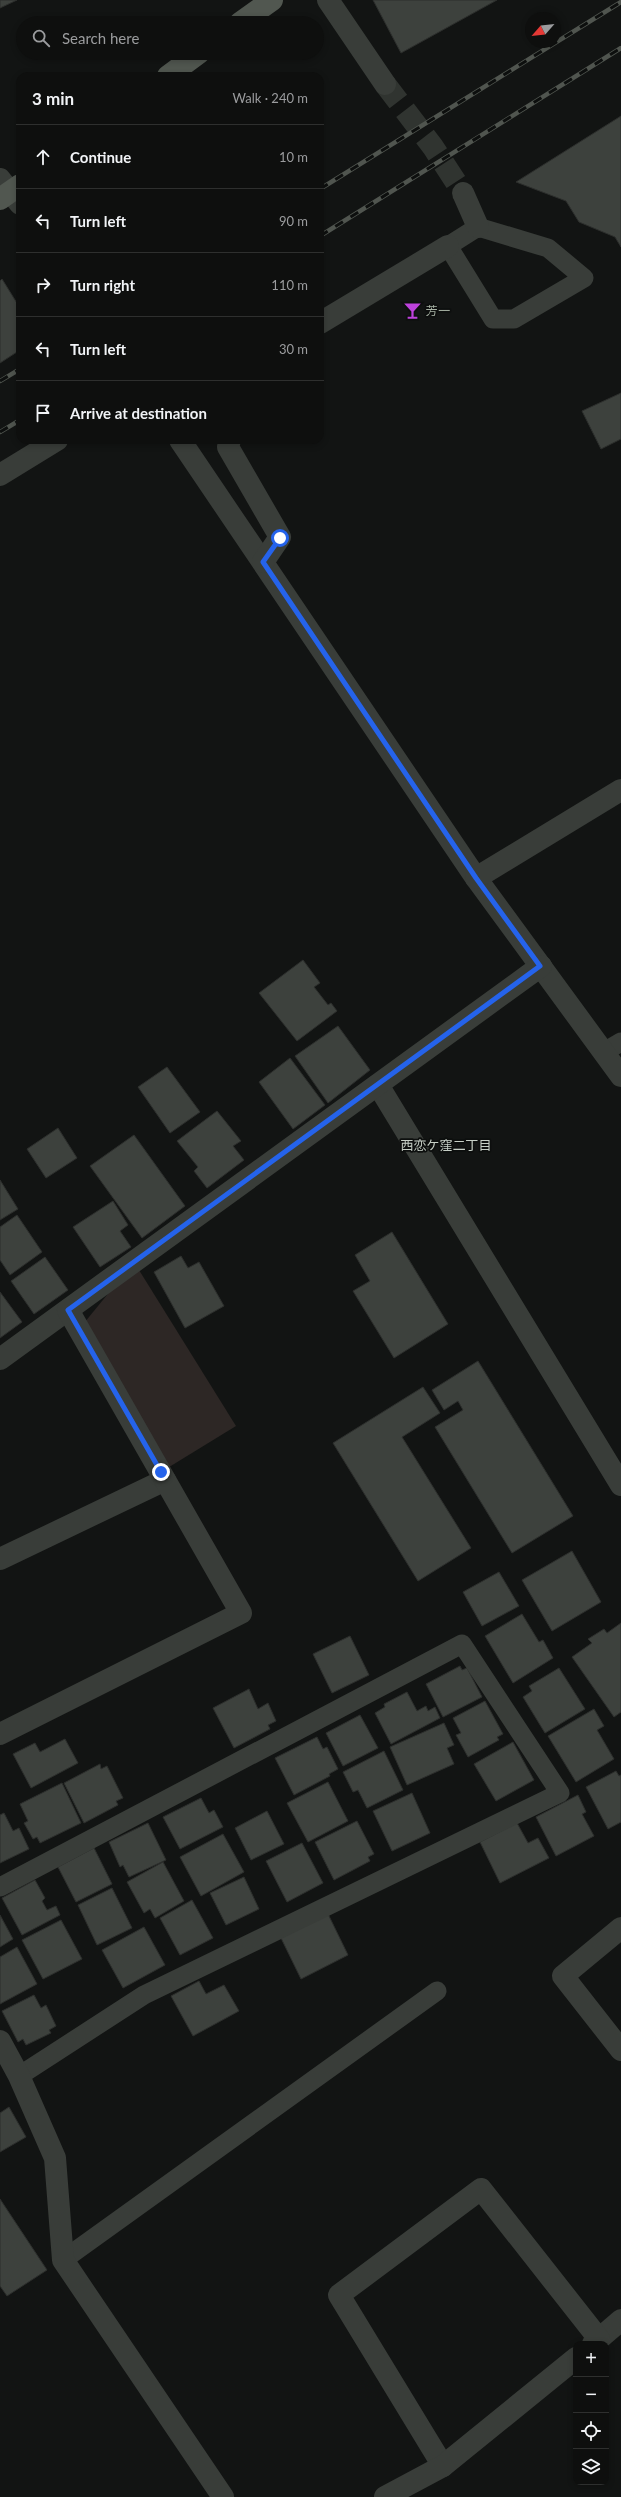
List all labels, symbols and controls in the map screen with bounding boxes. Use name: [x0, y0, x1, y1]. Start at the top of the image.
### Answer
north arrow: [525, 12, 561, 48]
search box: [16, 16, 324, 60]
icon: search: [30, 27, 52, 49]
text: Search here: [62, 29, 139, 47]
text: 3 min: [32, 88, 74, 109]
text: Walk · 240 m: [232, 90, 308, 106]
icon: ahead: [32, 146, 54, 168]
text: Continue: [70, 148, 131, 166]
text: 10 m: [279, 149, 308, 165]
icon: left: [32, 210, 54, 232]
text: Turn left: [70, 212, 126, 230]
text: 90 m: [279, 213, 308, 229]
icon: right: [32, 274, 54, 296]
text: Turn right: [70, 276, 135, 294]
text: 110 m: [271, 277, 308, 293]
bar icon: 芳一: [403, 301, 423, 321]
place label: 芳一: [426, 303, 450, 318]
icon: left: [32, 338, 54, 360]
text: Turn left: [70, 340, 126, 358]
text: 30 m: [279, 341, 308, 357]
icon: arrive: [32, 402, 54, 424]
text: Arrive at destination: [70, 404, 207, 422]
route start: [271, 529, 289, 547]
district label: 西恋ケ窪二丁目: [400, 1137, 492, 1153]
route end: [152, 1463, 170, 1481]
map controls: [573, 2341, 609, 2485]
button: +: [573, 2341, 609, 2377]
button: −: [573, 2377, 609, 2413]
button: locate: [573, 2413, 609, 2449]
button: layers: [573, 2449, 609, 2485]

